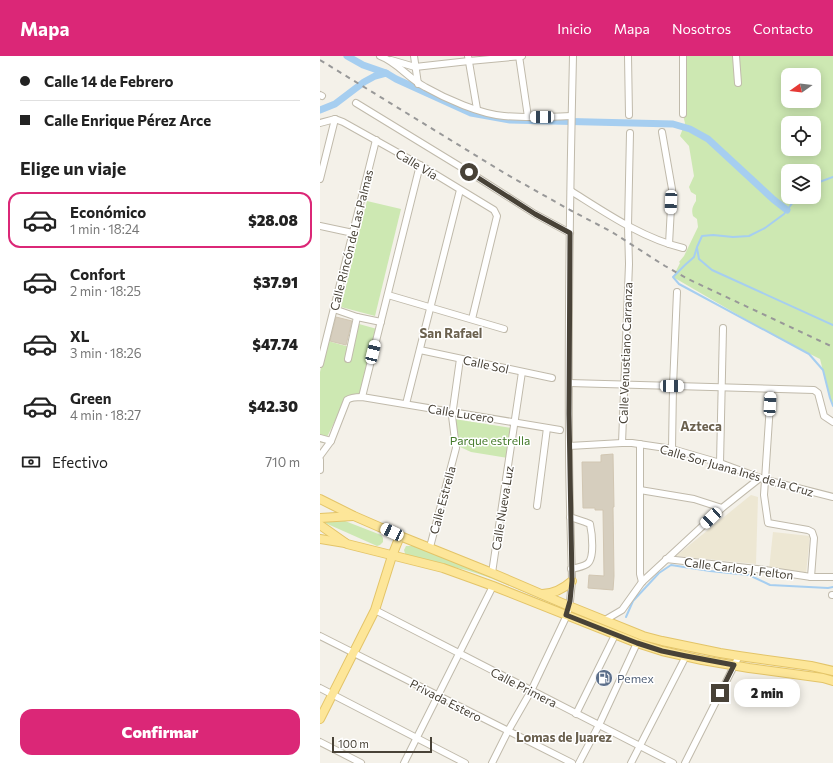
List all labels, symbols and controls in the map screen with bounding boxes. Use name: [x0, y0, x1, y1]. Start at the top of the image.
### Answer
text: Mapa: [20, 17, 69, 40]
text: Inicio: [557, 20, 592, 37]
text: Mapa: [614, 20, 650, 37]
text: Nosotros: [672, 20, 731, 37]
text: Contacto: [753, 20, 813, 37]
north arrow: [781, 68, 821, 108]
map controls: [781, 68, 821, 204]
text: Calle 14 de Febrero: [44, 72, 174, 90]
text: Calle Enrique Pérez Arce: [44, 111, 211, 129]
car: [530, 111, 554, 123]
button: locate: [781, 116, 821, 156]
street label: Calle Vía: [393, 146, 441, 182]
text: Elige un viaje: [20, 157, 126, 179]
route start: [460, 163, 478, 181]
button: layers: [781, 164, 821, 204]
street label: Calle Rincón de Las Palmas: [327, 168, 375, 312]
car: [665, 190, 677, 214]
icon: car: [22, 202, 58, 238]
text: Económico: [70, 203, 146, 221]
text: $28.08: [248, 211, 298, 229]
text: 1 min · 18:24: [70, 221, 140, 237]
icon: car: [22, 264, 58, 300]
text: Confort: [70, 265, 125, 283]
text: $37.91: [253, 273, 298, 291]
street label: Calle Venustiano Carranza: [616, 282, 634, 424]
text: 2 min · 18:25: [70, 283, 141, 299]
district label: San Rafael: [420, 325, 482, 341]
icon: car: [22, 326, 58, 362]
text: XL: [70, 327, 89, 345]
text: $47.74: [252, 335, 298, 353]
car: [364, 339, 382, 365]
text: 3 min · 18:26: [70, 345, 142, 361]
street label: Calle Sol: [462, 352, 510, 376]
car: [660, 380, 684, 392]
icon: car: [22, 388, 58, 424]
text: Green: [70, 389, 111, 407]
car: [763, 392, 777, 416]
text: $42.30: [248, 397, 298, 415]
street label: Calle Lucero: [427, 401, 495, 425]
text: 4 min · 18:27: [70, 407, 141, 423]
district label: Azteca: [680, 418, 722, 434]
park label: Parque estrella: [450, 433, 530, 447]
street label: Calle Sor Juana Inés de la Cruz: [658, 441, 816, 500]
icon: cash: [20, 451, 42, 473]
text: Efectivo: [52, 453, 108, 471]
text: 710 m: [265, 454, 300, 470]
street label: Calle Estrella: [426, 464, 458, 536]
street label: Calle Nueva Luz: [488, 465, 516, 551]
car: [698, 505, 724, 531]
car: [379, 521, 405, 543]
street label: Calle Carlos J. Felton: [683, 554, 794, 583]
street label: Calle Primera: [489, 664, 559, 710]
fuel station icon: Pemex: [594, 668, 614, 688]
place label: Pemex: [617, 671, 654, 685]
street label: Privada Estero: [408, 676, 484, 724]
callout: 2 min: [734, 679, 800, 707]
route end: [711, 684, 729, 702]
text: 2 min: [751, 685, 783, 701]
button: Confirmar: [20, 709, 300, 755]
district label: Lomas de Juarez: [516, 729, 612, 745]
scale bar: [332, 735, 432, 754]
text: 100 m: [338, 737, 369, 750]

